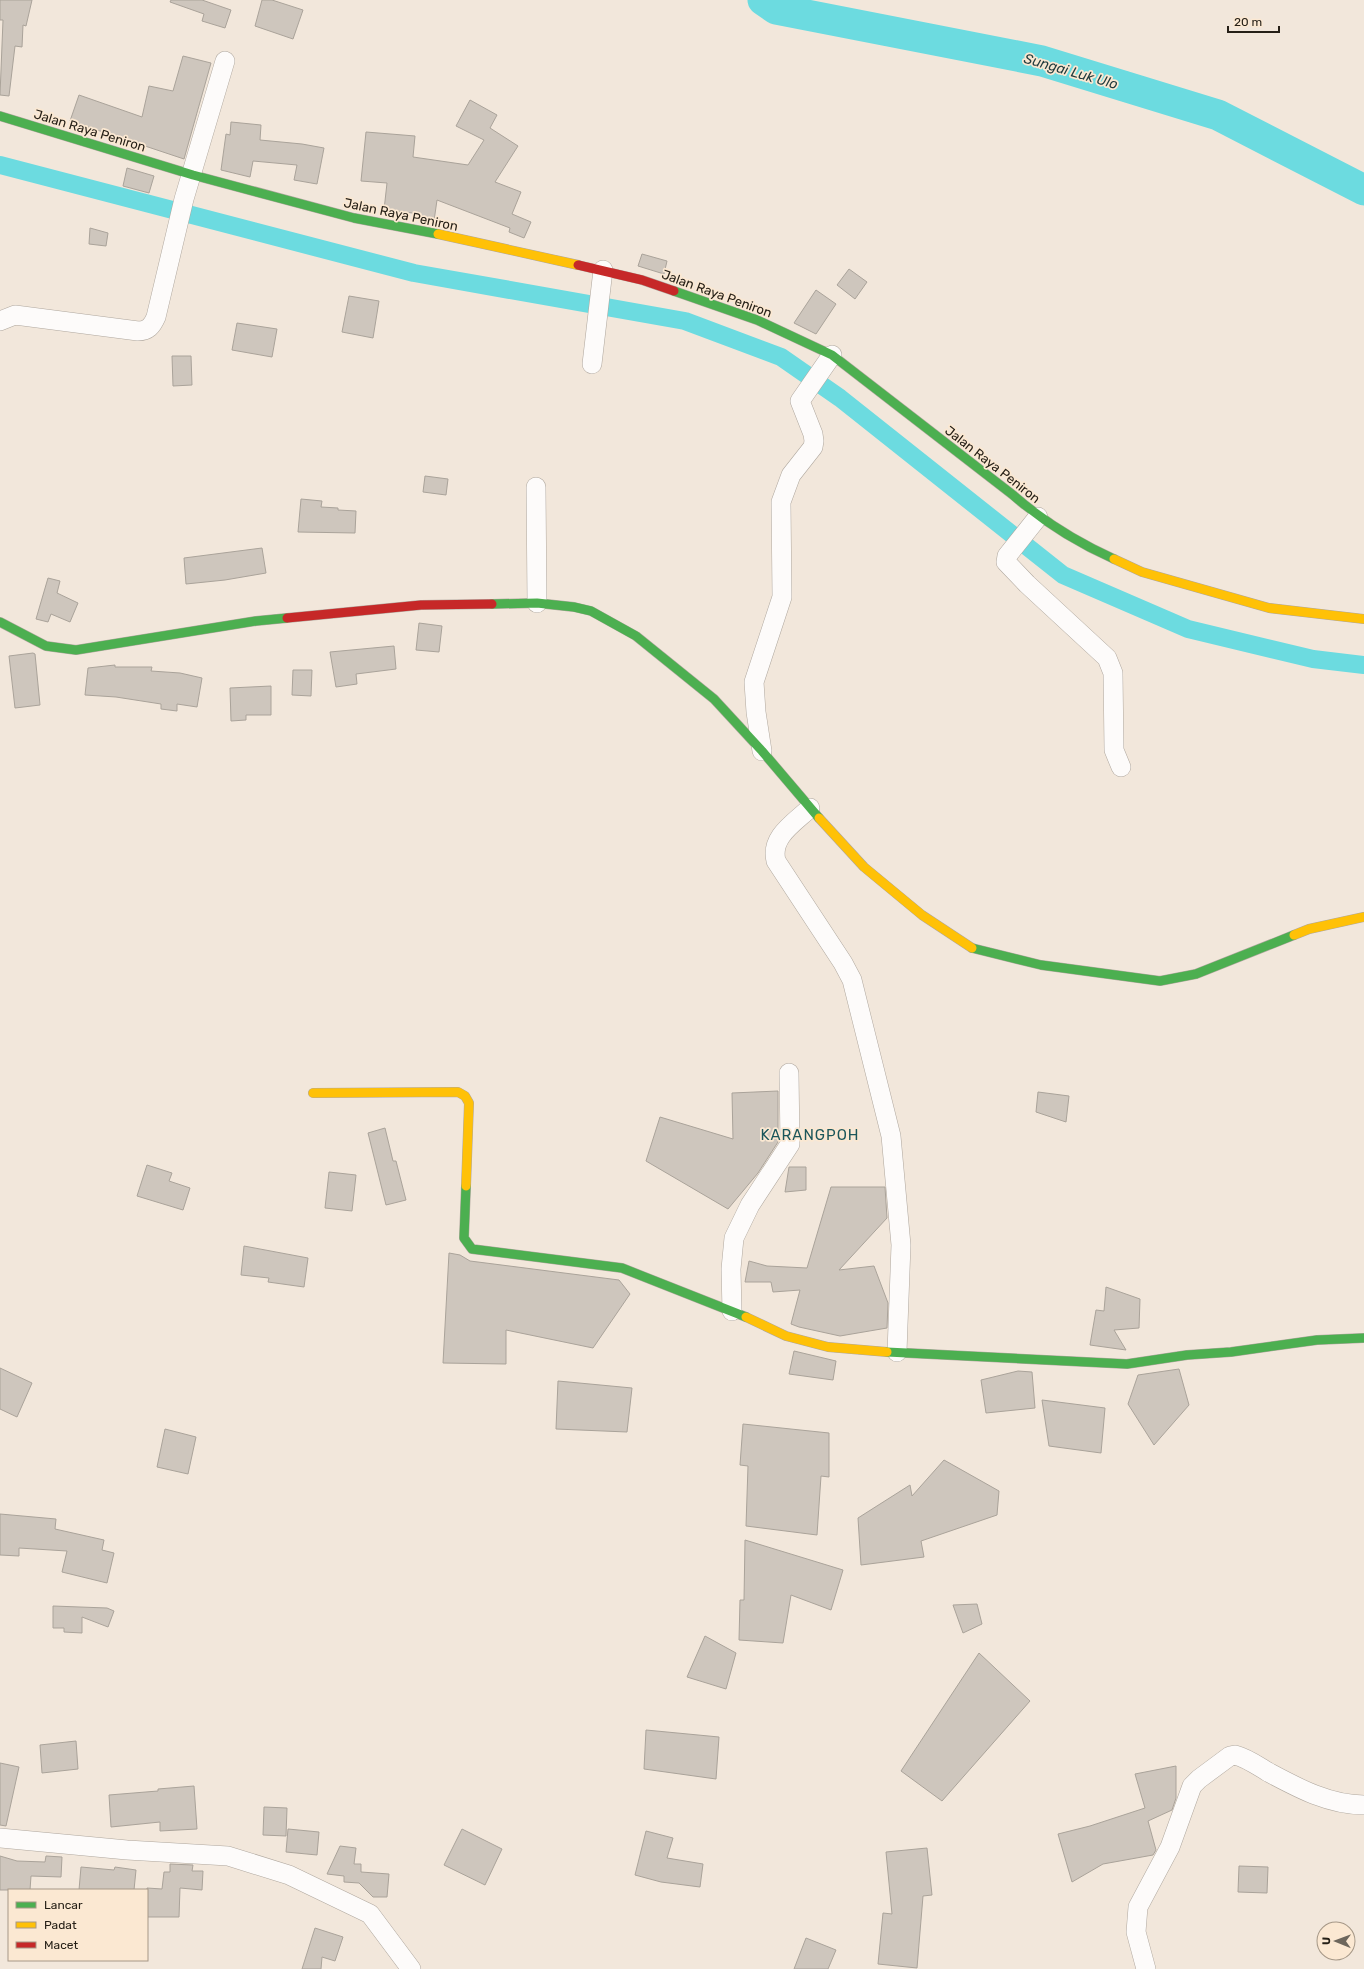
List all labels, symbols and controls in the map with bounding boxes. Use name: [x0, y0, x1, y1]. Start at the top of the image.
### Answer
scale bar: [1228, 8, 1279, 34]
text: 20 m: [1234, 15, 1262, 29]
water label: Sungai Luk Ulo: [1022, 50, 1120, 93]
street label: Jalan Raya Peniron: [32, 106, 148, 155]
street label: Jalan Raya Peniron: [342, 195, 459, 234]
street label: Jalan Raya Peniron: [660, 267, 774, 320]
street label: Jalan Raya Peniron: [942, 423, 1043, 506]
district label: KARANGPOH: [760, 1126, 860, 1144]
legend: [8, 1889, 148, 1961]
text: Lancar: [44, 1898, 83, 1912]
text: Padat: [44, 1918, 77, 1932]
north arrow: [1316, 1921, 1356, 1961]
text: U: [1320, 1937, 1333, 1945]
text: Macet: [44, 1938, 78, 1952]

